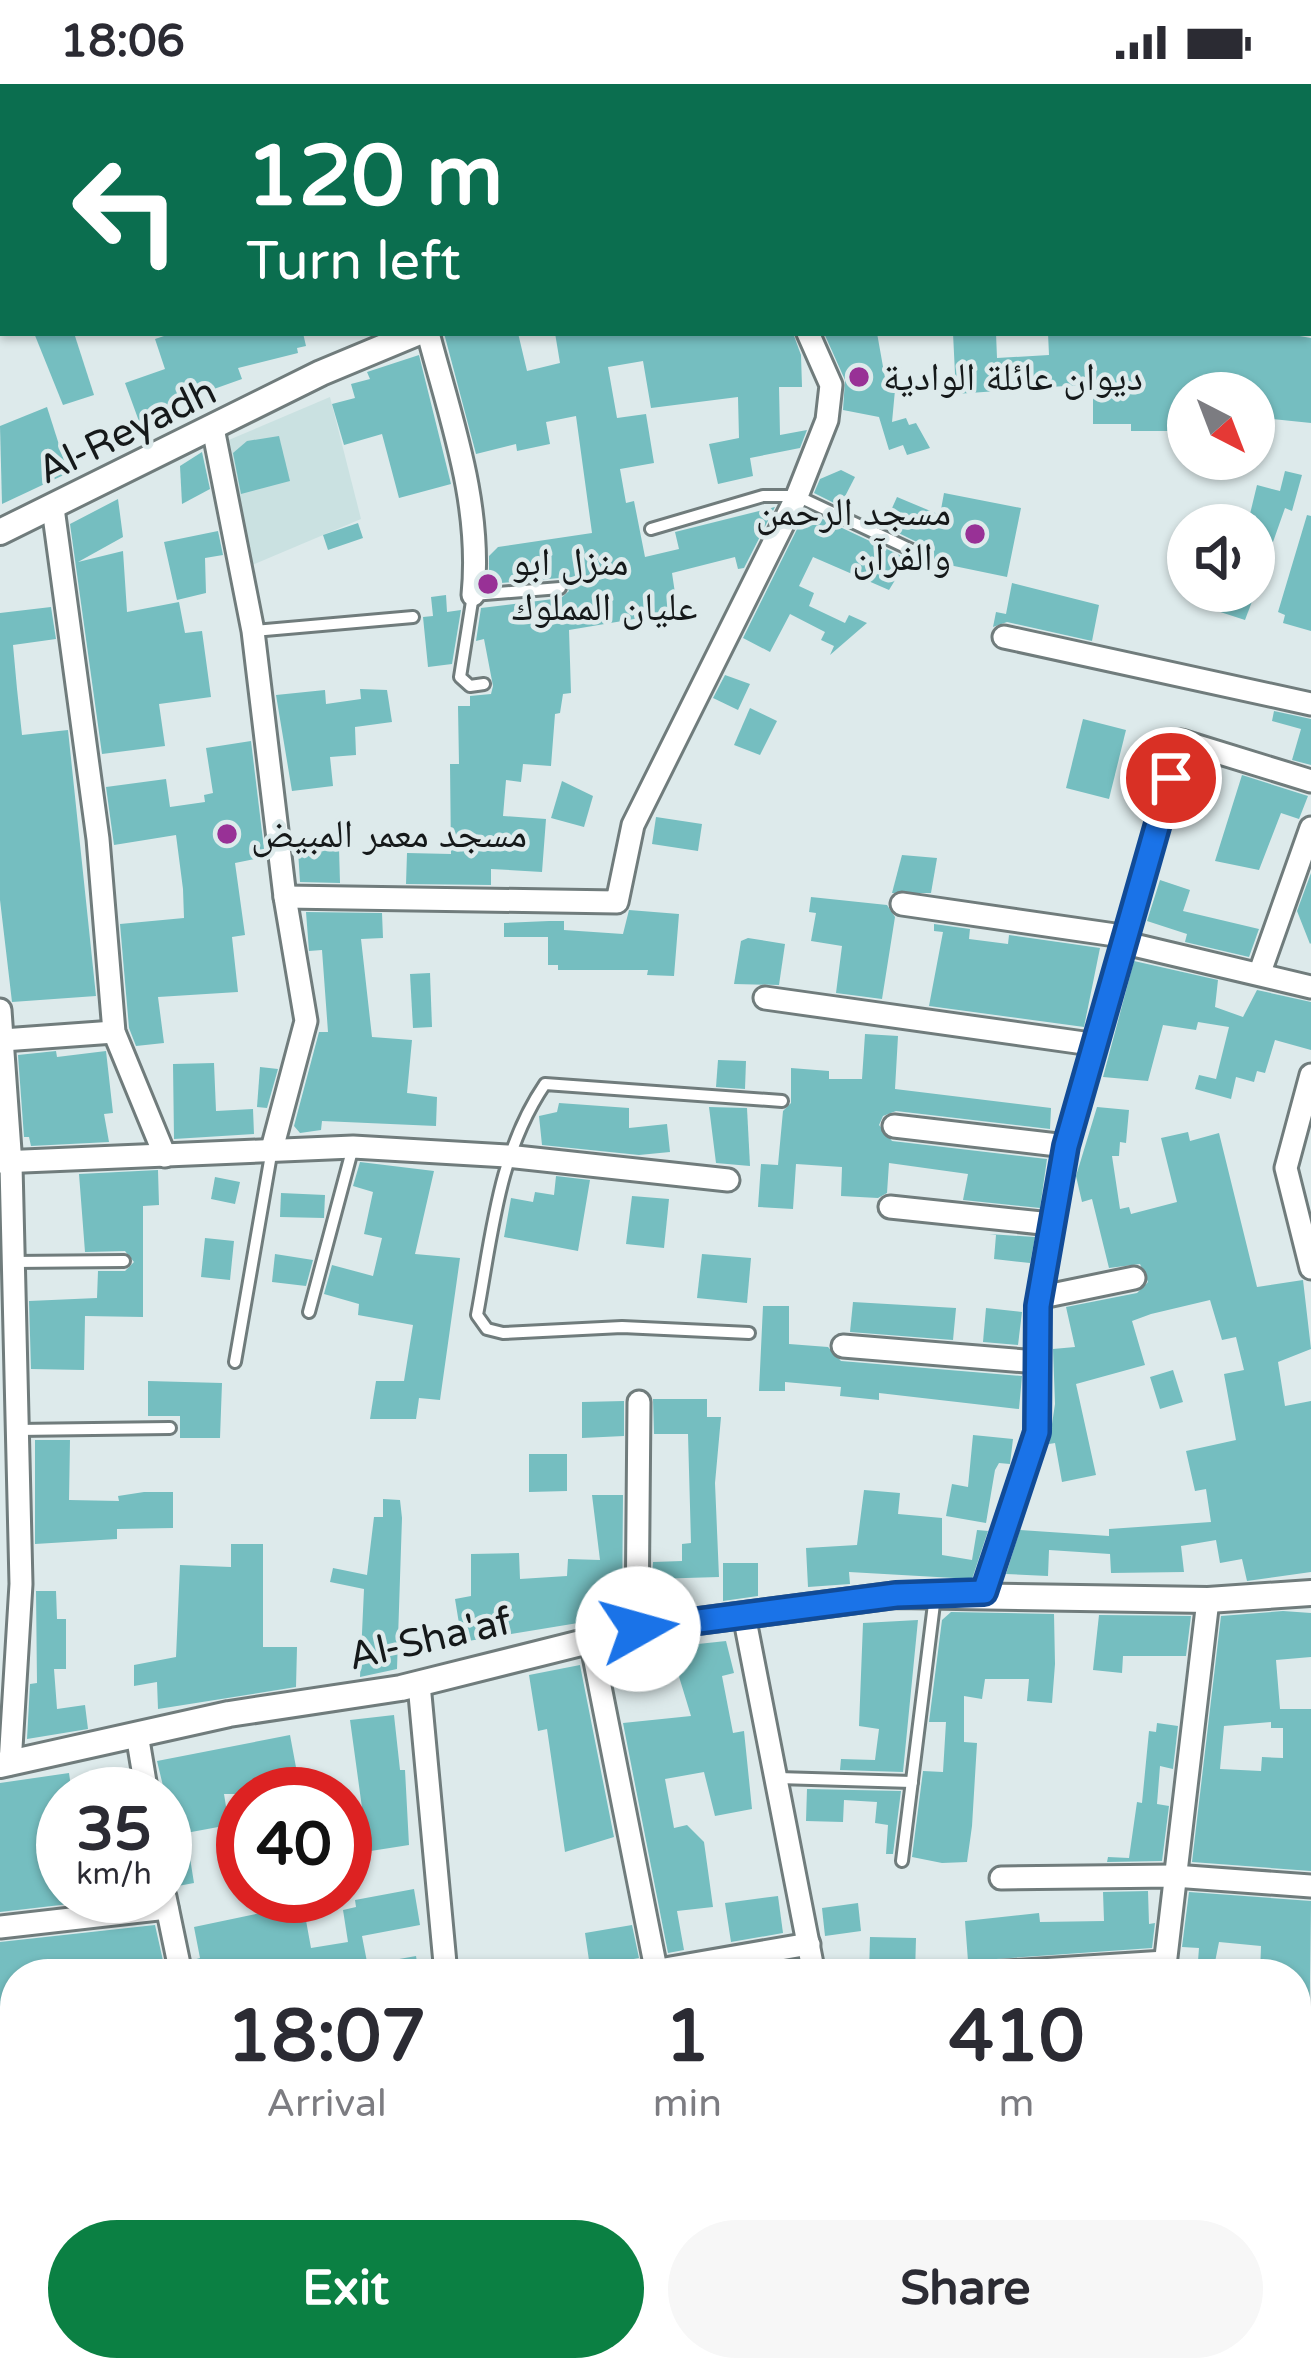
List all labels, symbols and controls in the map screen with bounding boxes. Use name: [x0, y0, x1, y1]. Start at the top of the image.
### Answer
text: 18:06: [60, 15, 185, 69]
text: 120 m: [246, 127, 503, 228]
icon: left: [48, 132, 204, 288]
text: Turn left: [246, 229, 461, 294]
place label: ديوان عائلة الوادية: [883, 354, 1143, 401]
marker: ديوان عائلة الوادية: [846, 364, 872, 390]
street label: Al-Reyadh: [30, 368, 224, 494]
north arrow: [1167, 372, 1275, 480]
map controls: [1167, 372, 1275, 612]
place label: مسجد الرحمن والفرآن: [756, 489, 951, 581]
button: sound: [1167, 504, 1275, 612]
marker: مسجد الرحمن والفرآن: [962, 521, 988, 547]
place label: منزل ابو عليان المملوك: [512, 539, 697, 631]
marker: منزل ابو عليان المملوك: [475, 571, 501, 597]
pin: [1120, 727, 1222, 829]
icon: arrive: [1138, 745, 1204, 811]
place label: مسجد معمر المبيض: [251, 811, 527, 858]
marker: مسجد معمر المبيض: [214, 821, 240, 847]
position arrow: [575, 1566, 701, 1692]
street label: Al-Sha'af: [344, 1597, 516, 1681]
speed limit sign: 40: [216, 1767, 372, 1923]
text: 35: [76, 1794, 152, 1866]
text: km/h: [76, 1856, 152, 1893]
text: 18:07: [227, 1994, 426, 2081]
text: 1: [665, 1994, 710, 2081]
text: 410: [949, 1994, 1084, 2081]
text: Arrival: [266, 2080, 387, 2127]
text: min: [653, 2080, 722, 2127]
text: m: [999, 2080, 1034, 2127]
button: Exit: [48, 2220, 644, 2358]
button: Share: [668, 2220, 1263, 2358]

